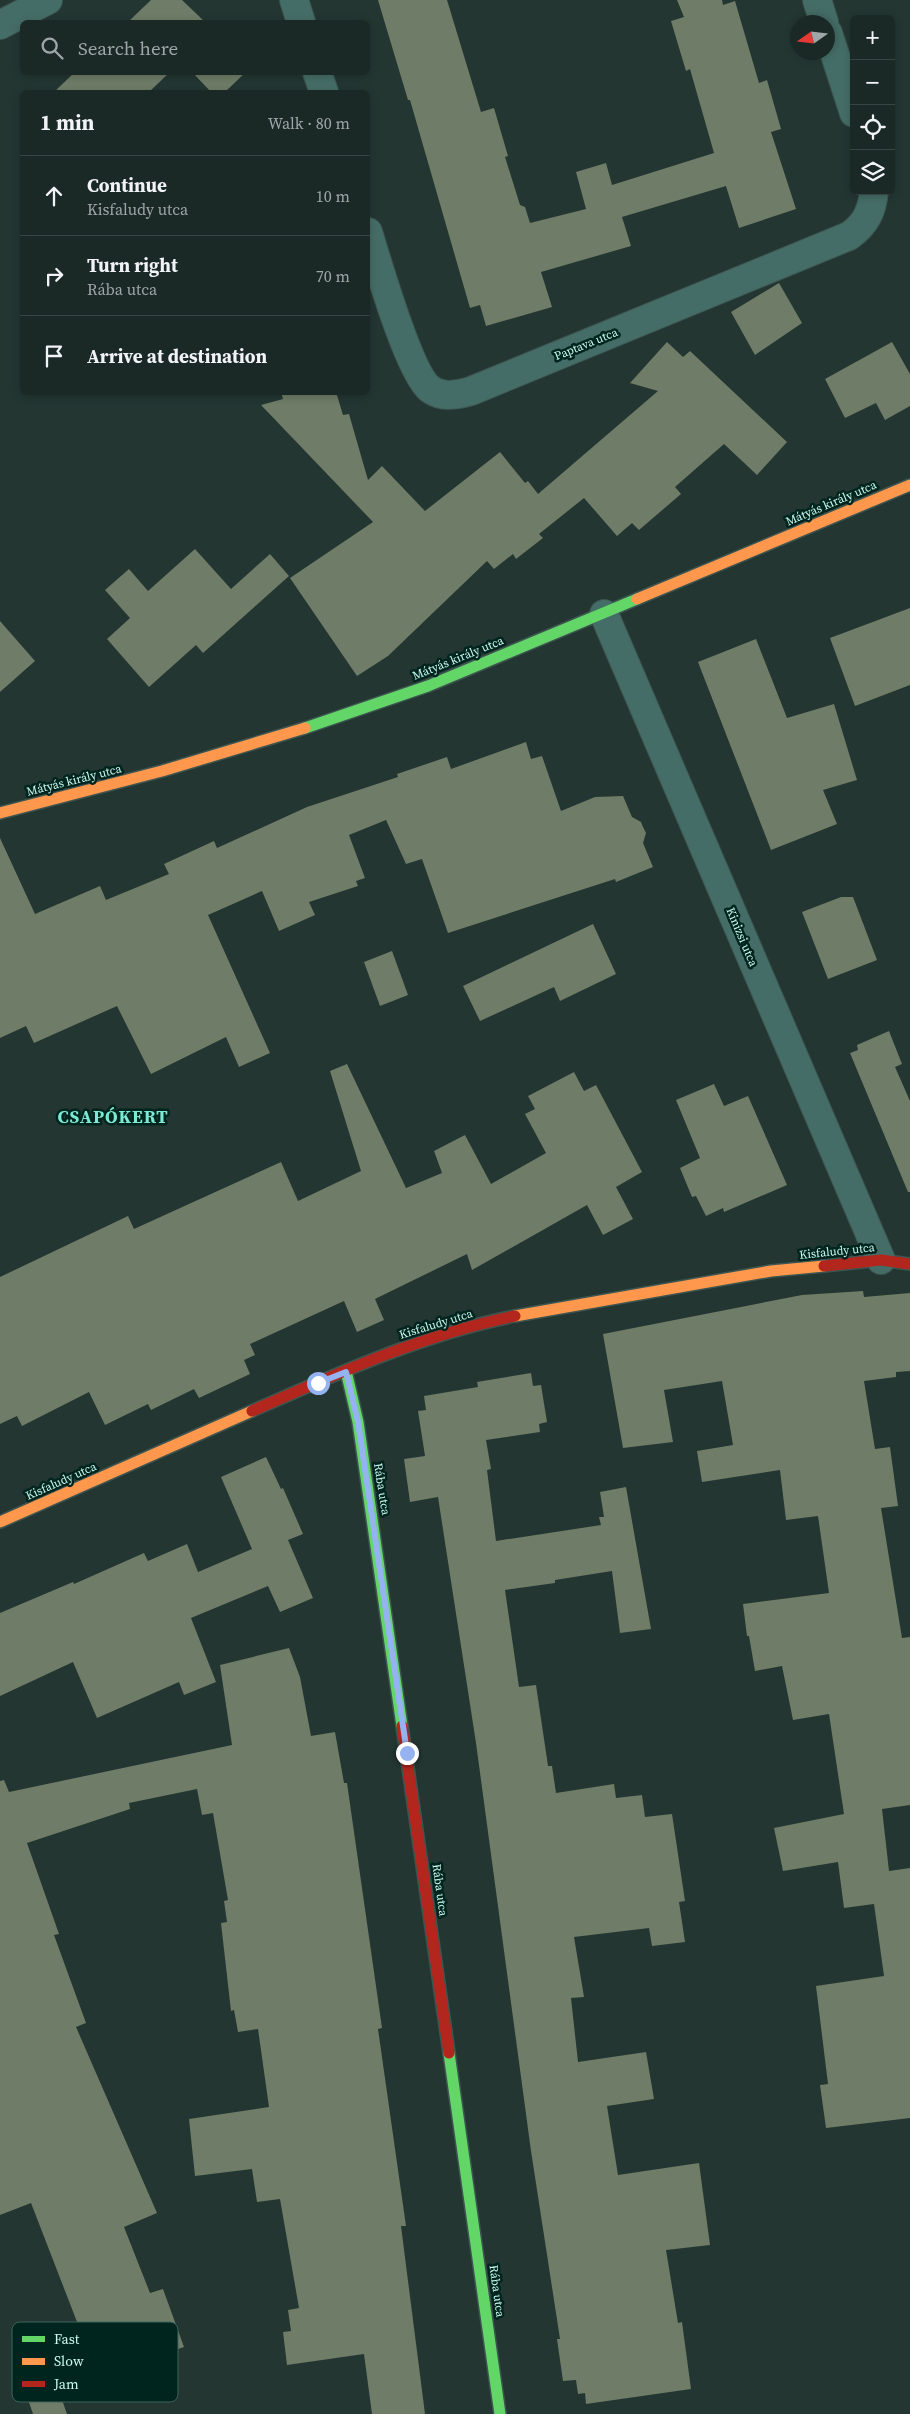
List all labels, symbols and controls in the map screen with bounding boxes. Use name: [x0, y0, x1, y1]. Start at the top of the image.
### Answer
north arrow: [790, 15, 835, 60]
map controls: [850, 15, 895, 195]
button: +: [850, 15, 895, 60]
search box: [20, 20, 370, 75]
icon: search: [38, 34, 66, 62]
text: Search here: [78, 35, 178, 61]
button: −: [850, 60, 895, 105]
button: locate: [850, 105, 895, 150]
text: 1 min: [40, 108, 95, 137]
text: Walk · 80 m: [268, 112, 350, 134]
button: layers: [850, 150, 895, 195]
text: Continue: [87, 172, 167, 198]
icon: ahead: [40, 182, 68, 210]
text: 10 m: [316, 185, 350, 207]
text: Kisfaludy utca: [87, 198, 188, 220]
text: Turn right: [87, 252, 178, 278]
icon: right: [40, 262, 68, 290]
text: 70 m: [316, 265, 350, 287]
text: Rába utca: [87, 278, 157, 300]
street label: Paptava utca: [552, 324, 621, 364]
icon: arrive: [40, 342, 68, 370]
text: Arrive at destination: [87, 343, 267, 369]
street label: Mátyás király utca: [783, 476, 880, 529]
street label: Mátyás király utca: [410, 632, 507, 684]
street label: Mátyás király utca: [25, 760, 124, 800]
street label: Kinizsi utca: [722, 905, 762, 970]
district label: CSAPÓKERT: [57, 1104, 169, 1129]
street label: Kisfaludy utca: [798, 1239, 876, 1263]
street label: Kisfaludy utca: [397, 1305, 475, 1343]
route start: [307, 1372, 330, 1395]
street label: Kisfaludy utca: [23, 1458, 100, 1504]
street label: Rába utca: [370, 1462, 394, 1517]
route end: [396, 1742, 419, 1765]
street label: Rába utca: [428, 1863, 452, 1918]
street label: Rába utca: [485, 2264, 509, 2319]
legend: [12, 2322, 178, 2402]
text: Fast: [54, 2329, 80, 2349]
text: Slow: [54, 2351, 84, 2371]
text: Jam: [53, 2374, 79, 2394]

